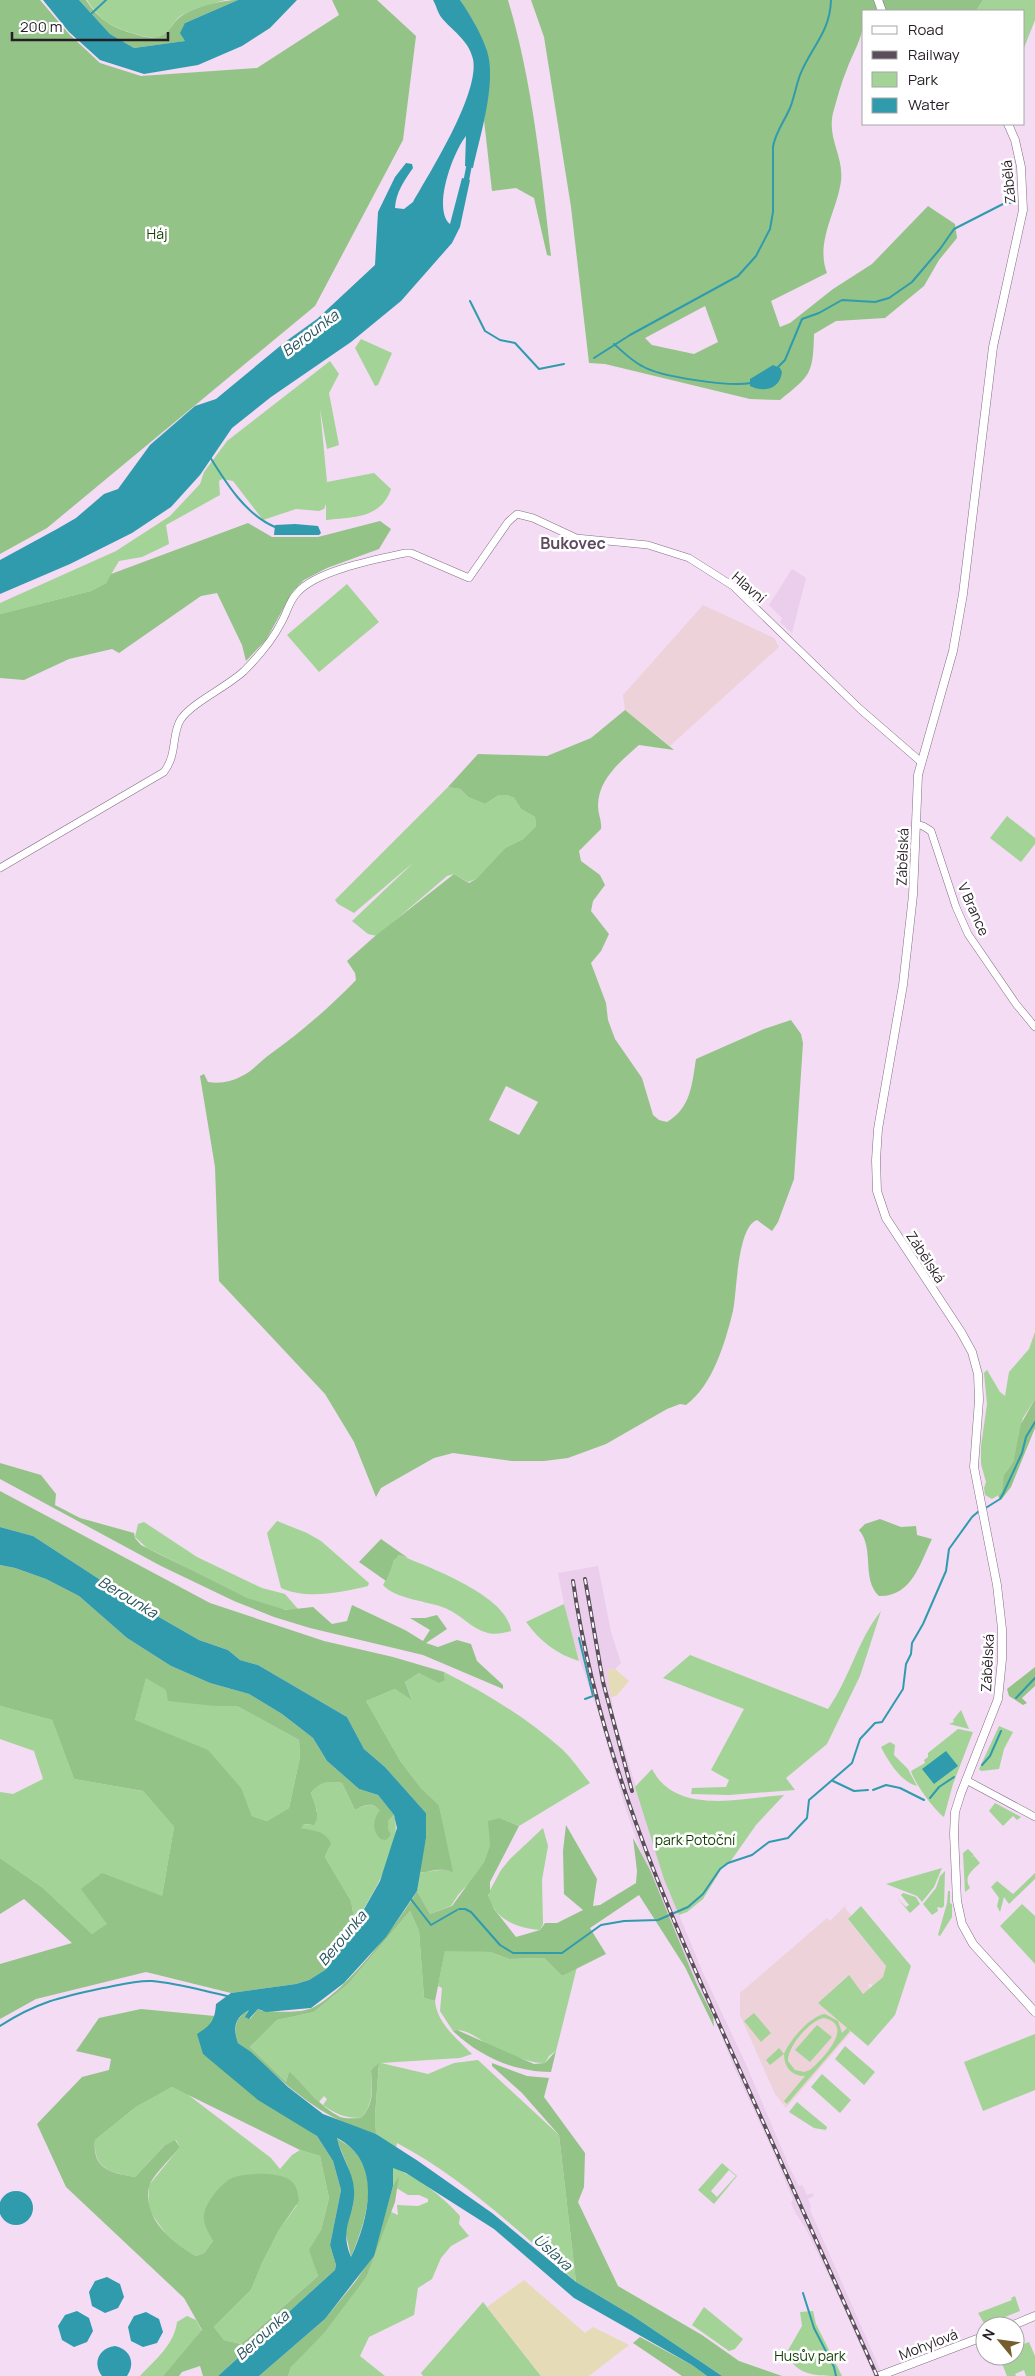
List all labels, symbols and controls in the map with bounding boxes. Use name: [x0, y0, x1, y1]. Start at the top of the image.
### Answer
scale bar: [12, 10, 169, 42]
legend: [862, 10, 1025, 125]
text: 200 m: [20, 16, 63, 37]
text: Road: [908, 19, 944, 40]
text: Railway: [908, 44, 960, 65]
text: Park: [908, 69, 938, 90]
text: Water: [908, 94, 950, 115]
street label: Zábělá: [997, 159, 1019, 205]
park label: Háj: [147, 224, 167, 243]
water label: Berounka: [277, 304, 343, 361]
district label: Bukovec: [540, 532, 606, 554]
street label: Hlavní: [728, 567, 770, 607]
street label: Zábělská: [891, 828, 913, 886]
street label: V Brance: [954, 879, 994, 939]
street label: Zábělská: [902, 1227, 950, 1287]
water label: Berounka: [94, 1571, 162, 1623]
street label: Zábělská: [976, 1633, 998, 1693]
park label: park Potoční: [655, 1830, 735, 1849]
water label: Berounka: [313, 1906, 372, 1970]
water label: Úslava: [529, 2229, 577, 2275]
water label: Berounka: [231, 2305, 294, 2365]
north arrow: [975, 2316, 1025, 2366]
street label: Mohylová: [896, 2324, 960, 2364]
text: N: [977, 2325, 999, 2343]
park label: Husův park: [774, 2346, 847, 2365]

